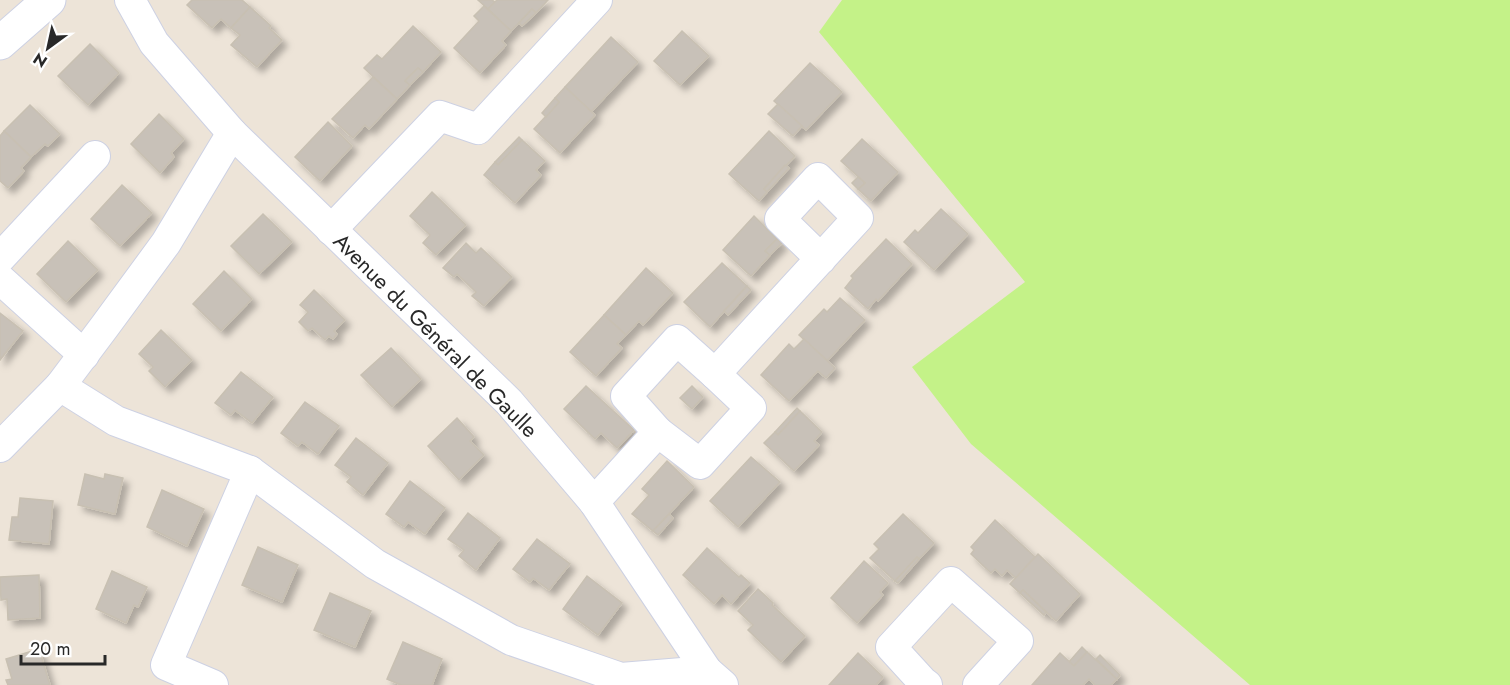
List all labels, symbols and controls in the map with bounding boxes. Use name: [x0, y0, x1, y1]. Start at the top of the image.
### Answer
north arrow: [18, 18, 78, 78]
text: N: [29, 47, 52, 73]
street label: Avenue du Général de Gaulle: [326, 225, 546, 445]
scale bar: [21, 628, 105, 666]
text: 20 m: [30, 636, 70, 662]

